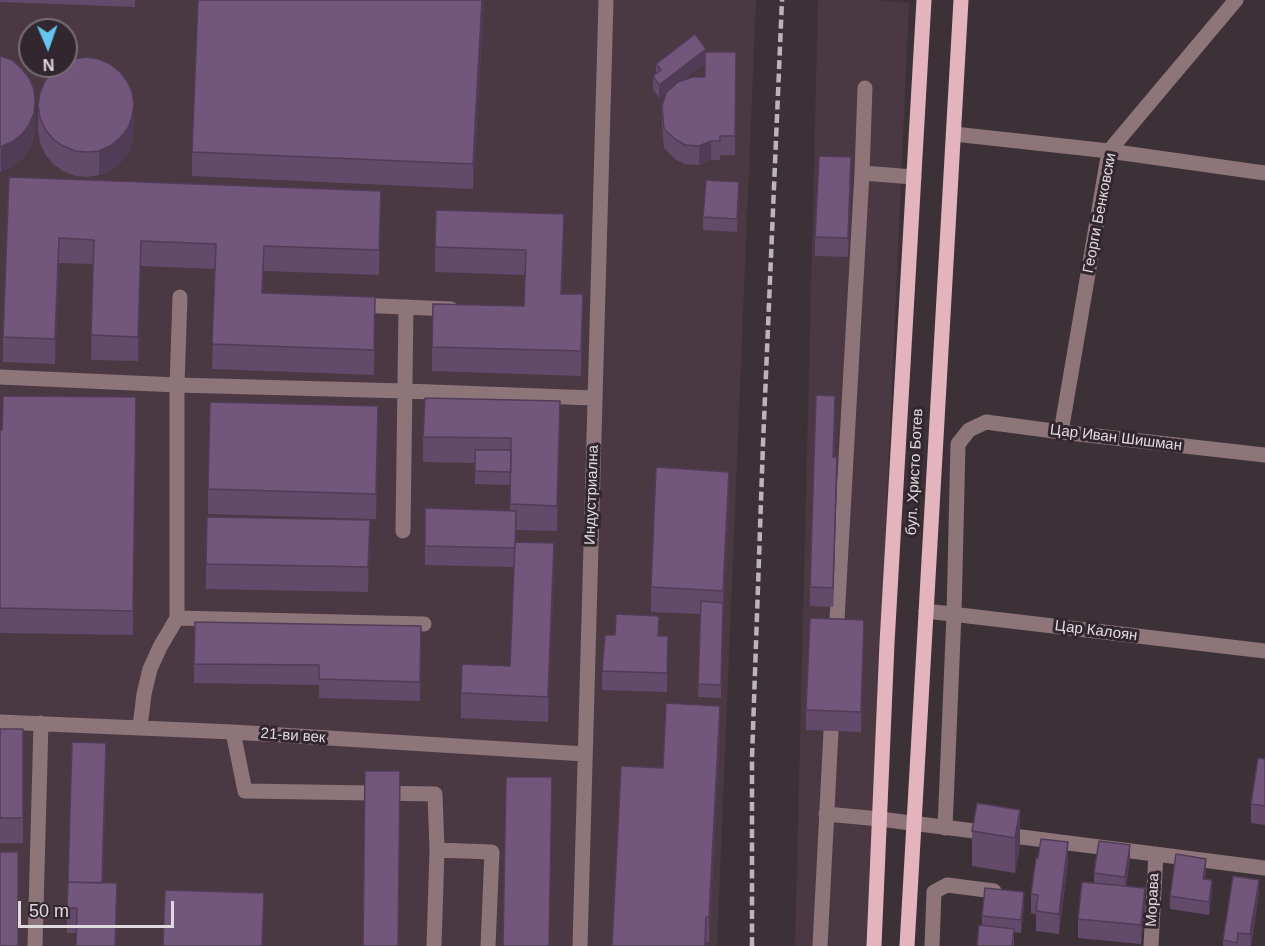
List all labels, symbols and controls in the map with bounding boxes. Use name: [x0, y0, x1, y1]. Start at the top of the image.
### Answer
north arrow: [18, 18, 78, 78]
text: N: [43, 56, 55, 73]
street label: Георги Бенковски: [1080, 151, 1120, 275]
street label: бул. Христо Ботев: [903, 408, 927, 536]
street label: Цар Иван Шишман: [1049, 421, 1183, 455]
street label: Индустриална: [581, 445, 603, 545]
street label: Цар Калоян: [1054, 617, 1138, 645]
street label: 21-ви век: [260, 725, 326, 747]
street label: Морава: [1143, 873, 1163, 927]
scale bar: [21, 889, 177, 927]
text: 50 m: [29, 901, 69, 921]

